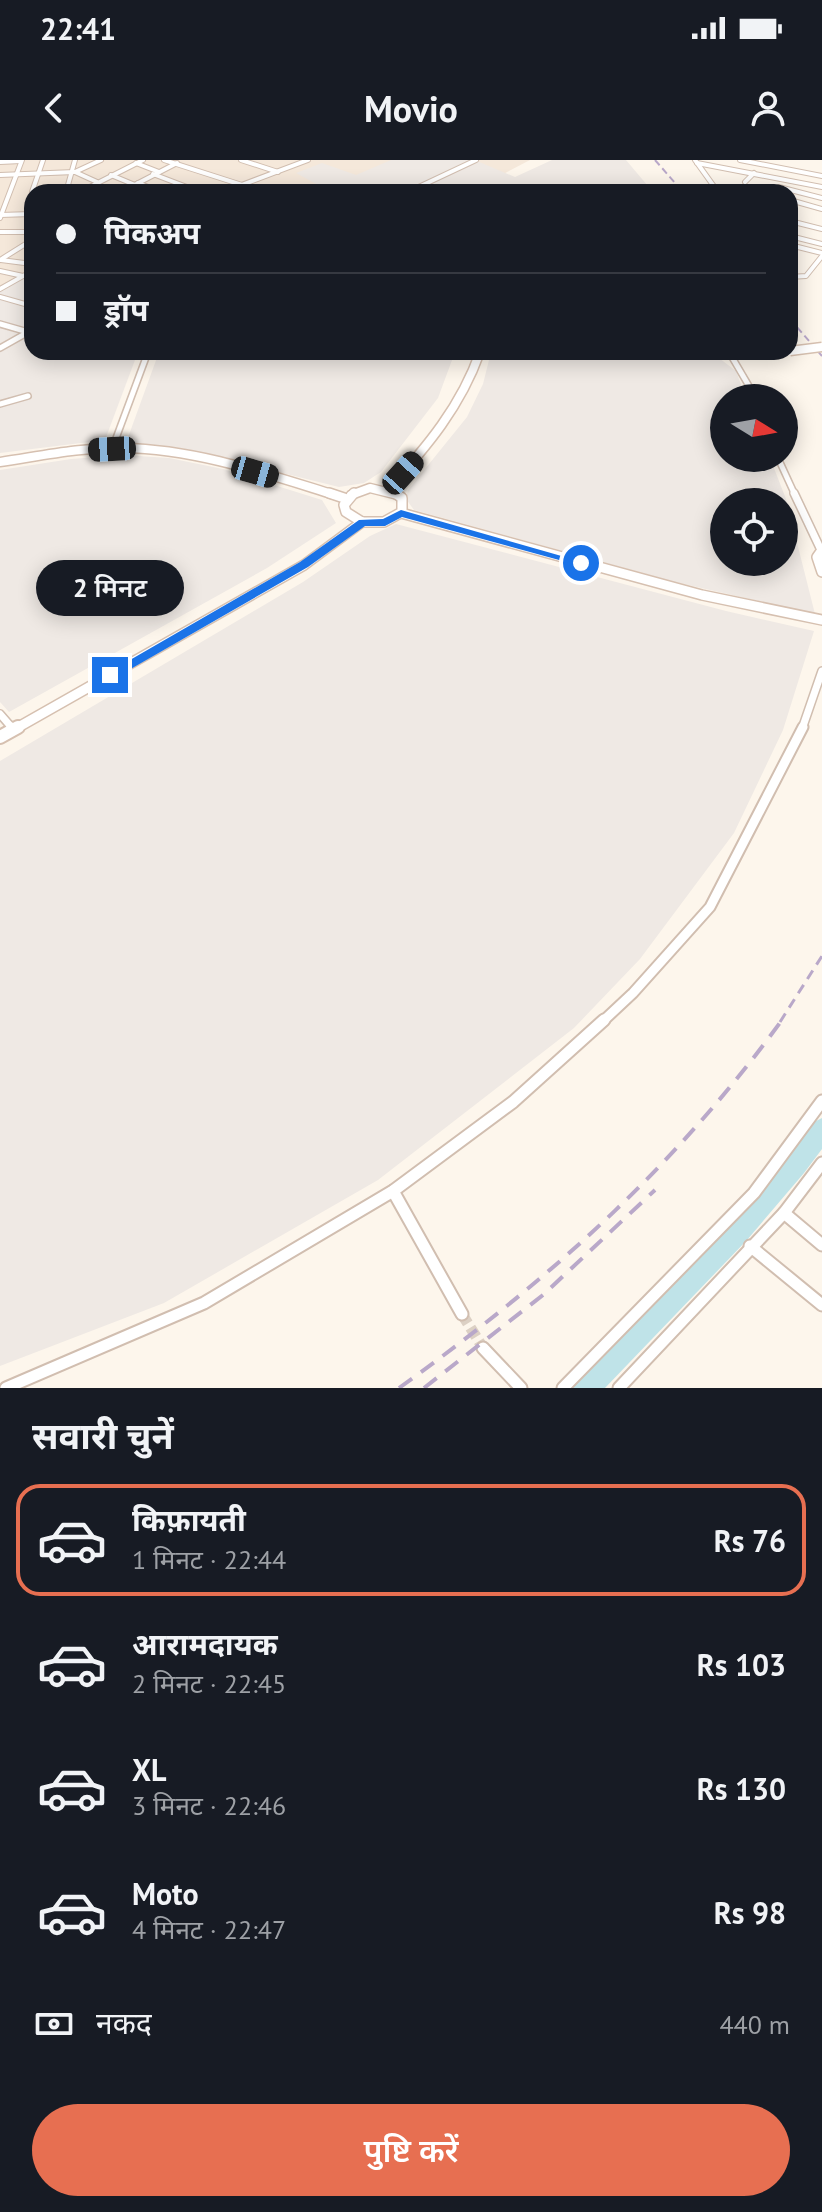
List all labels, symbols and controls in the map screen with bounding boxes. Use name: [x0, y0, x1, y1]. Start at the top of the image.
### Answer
text: 22:41: [40, 9, 116, 48]
text: Movio: [364, 85, 458, 132]
icon: back: [32, 86, 76, 130]
icon: person: [746, 86, 790, 130]
text: पिकअप: [104, 213, 200, 252]
text: ड्रॉप: [104, 290, 148, 329]
north arrow: [710, 384, 798, 472]
map controls: [710, 384, 798, 576]
car: [87, 436, 137, 462]
car: [378, 447, 428, 499]
car: [229, 454, 281, 490]
button: locate: [710, 488, 798, 576]
route start: [563, 545, 599, 581]
callout: 2 मिनट: [36, 559, 184, 615]
text: 2 मिनट: [73, 571, 147, 604]
route end: [92, 657, 128, 693]
text: सवारी चुनें: [32, 1412, 174, 1459]
text: किफ़ायती: [132, 1500, 246, 1539]
icon: car: [36, 1504, 108, 1576]
text: Rs 76: [714, 1521, 786, 1560]
text: 1 मिनट · 22:44: [132, 1543, 286, 1576]
text: आरामदायक: [132, 1624, 278, 1663]
icon: car: [36, 1628, 108, 1700]
text: Rs 103: [697, 1645, 786, 1684]
text: 2 मिनट · 22:45: [132, 1667, 286, 1700]
text: XL: [132, 1750, 166, 1789]
icon: car: [36, 1752, 108, 1824]
text: Rs 130: [697, 1769, 786, 1808]
text: 3 मिनट · 22:46: [132, 1789, 286, 1822]
text: Moto: [132, 1874, 199, 1913]
icon: car: [36, 1876, 108, 1948]
text: Rs 98: [714, 1893, 786, 1932]
text: 4 मिनट · 22:47: [132, 1913, 286, 1946]
icon: cash: [32, 2002, 76, 2046]
text: नकद: [96, 2003, 152, 2042]
text: 440 m: [719, 2008, 790, 2041]
button: पुष्टि करें: [32, 2104, 790, 2196]

